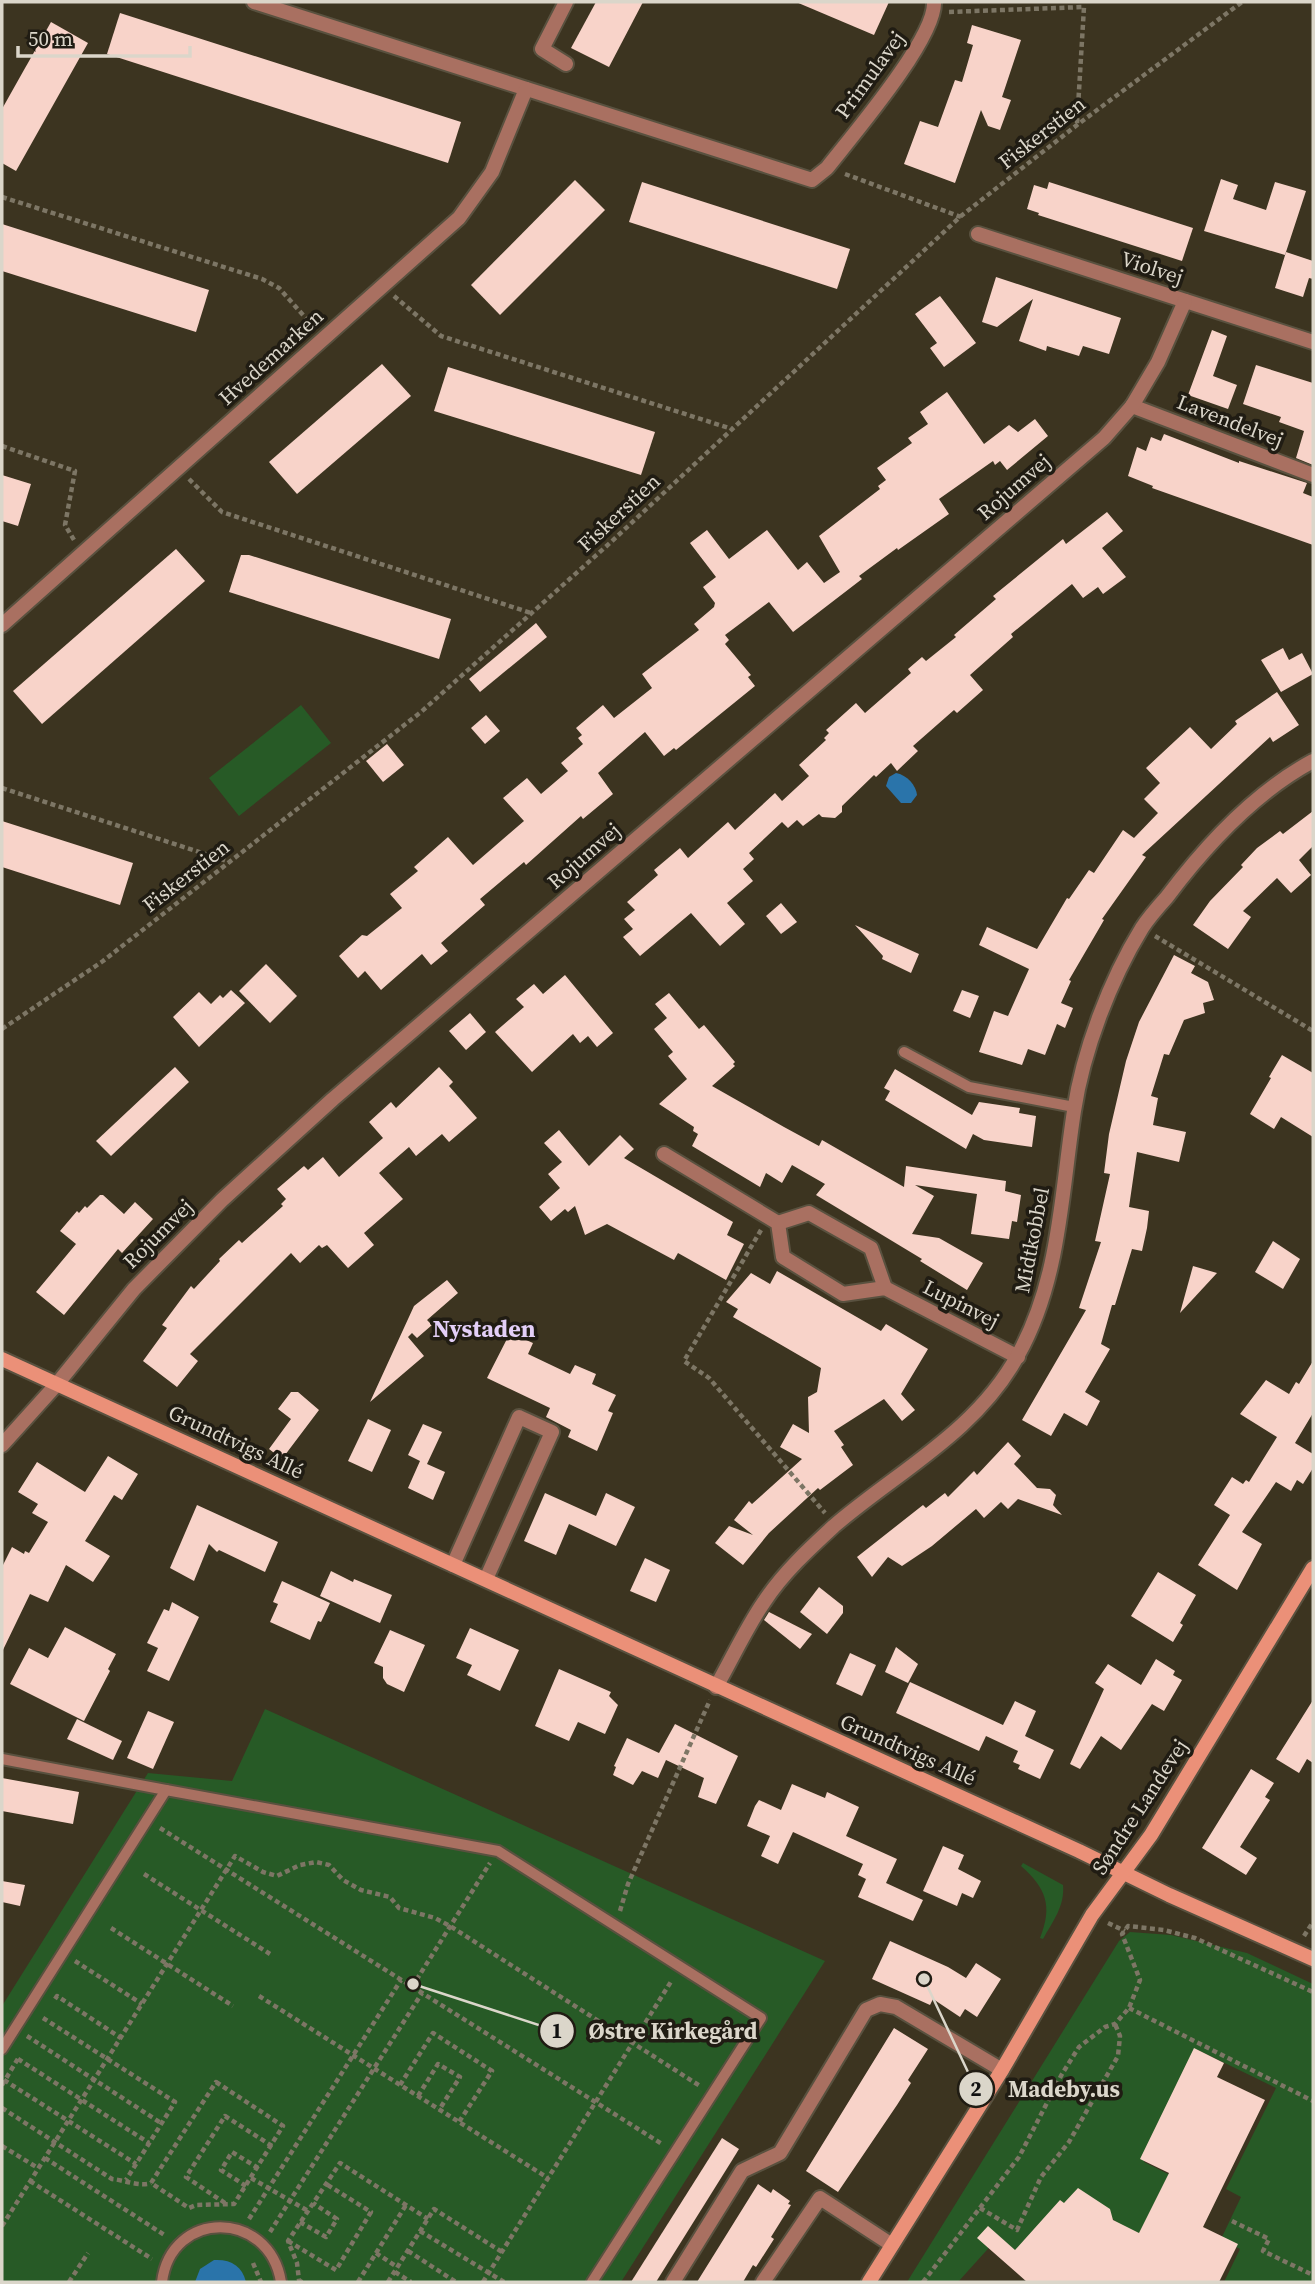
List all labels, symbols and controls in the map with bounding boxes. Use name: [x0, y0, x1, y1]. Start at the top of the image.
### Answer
scale bar: [18, 14, 189, 58]
text: 50 m: [28, 24, 73, 53]
street label: Primulavej: [828, 25, 911, 124]
street label: Fiskerstien: [992, 89, 1091, 176]
street label: Violvej: [1117, 244, 1187, 291]
street label: Hvedemarken: [212, 302, 330, 412]
street label: Lavendelvej: [1173, 387, 1287, 454]
street label: Rojumvej: [971, 447, 1056, 526]
street label: Fiskerstien: [571, 467, 666, 558]
street label: Rojumvej: [541, 816, 626, 895]
street label: Fiskerstien: [136, 832, 235, 919]
street label: Midtkobbel: [1007, 1185, 1056, 1295]
street label: Rojumvej: [116, 1192, 199, 1275]
street label: Lupinvej: [918, 1272, 1004, 1335]
district label: Nystaden: [433, 1312, 536, 1345]
street label: Grundtvigs Allé: [164, 1398, 309, 1486]
street label: Grundtvigs Allé: [836, 1707, 981, 1792]
street label: Søndre Landevej: [1085, 1733, 1194, 1880]
callout: Østre Kirkegård: [539, 2009, 771, 2053]
text: Østre Kirkegård: [589, 2015, 758, 2047]
text: 1: [551, 2016, 563, 2045]
callout: Madeby.us: [959, 2067, 1134, 2111]
text: Madeby.us: [1008, 2073, 1120, 2105]
text: 2: [970, 2074, 982, 2103]

